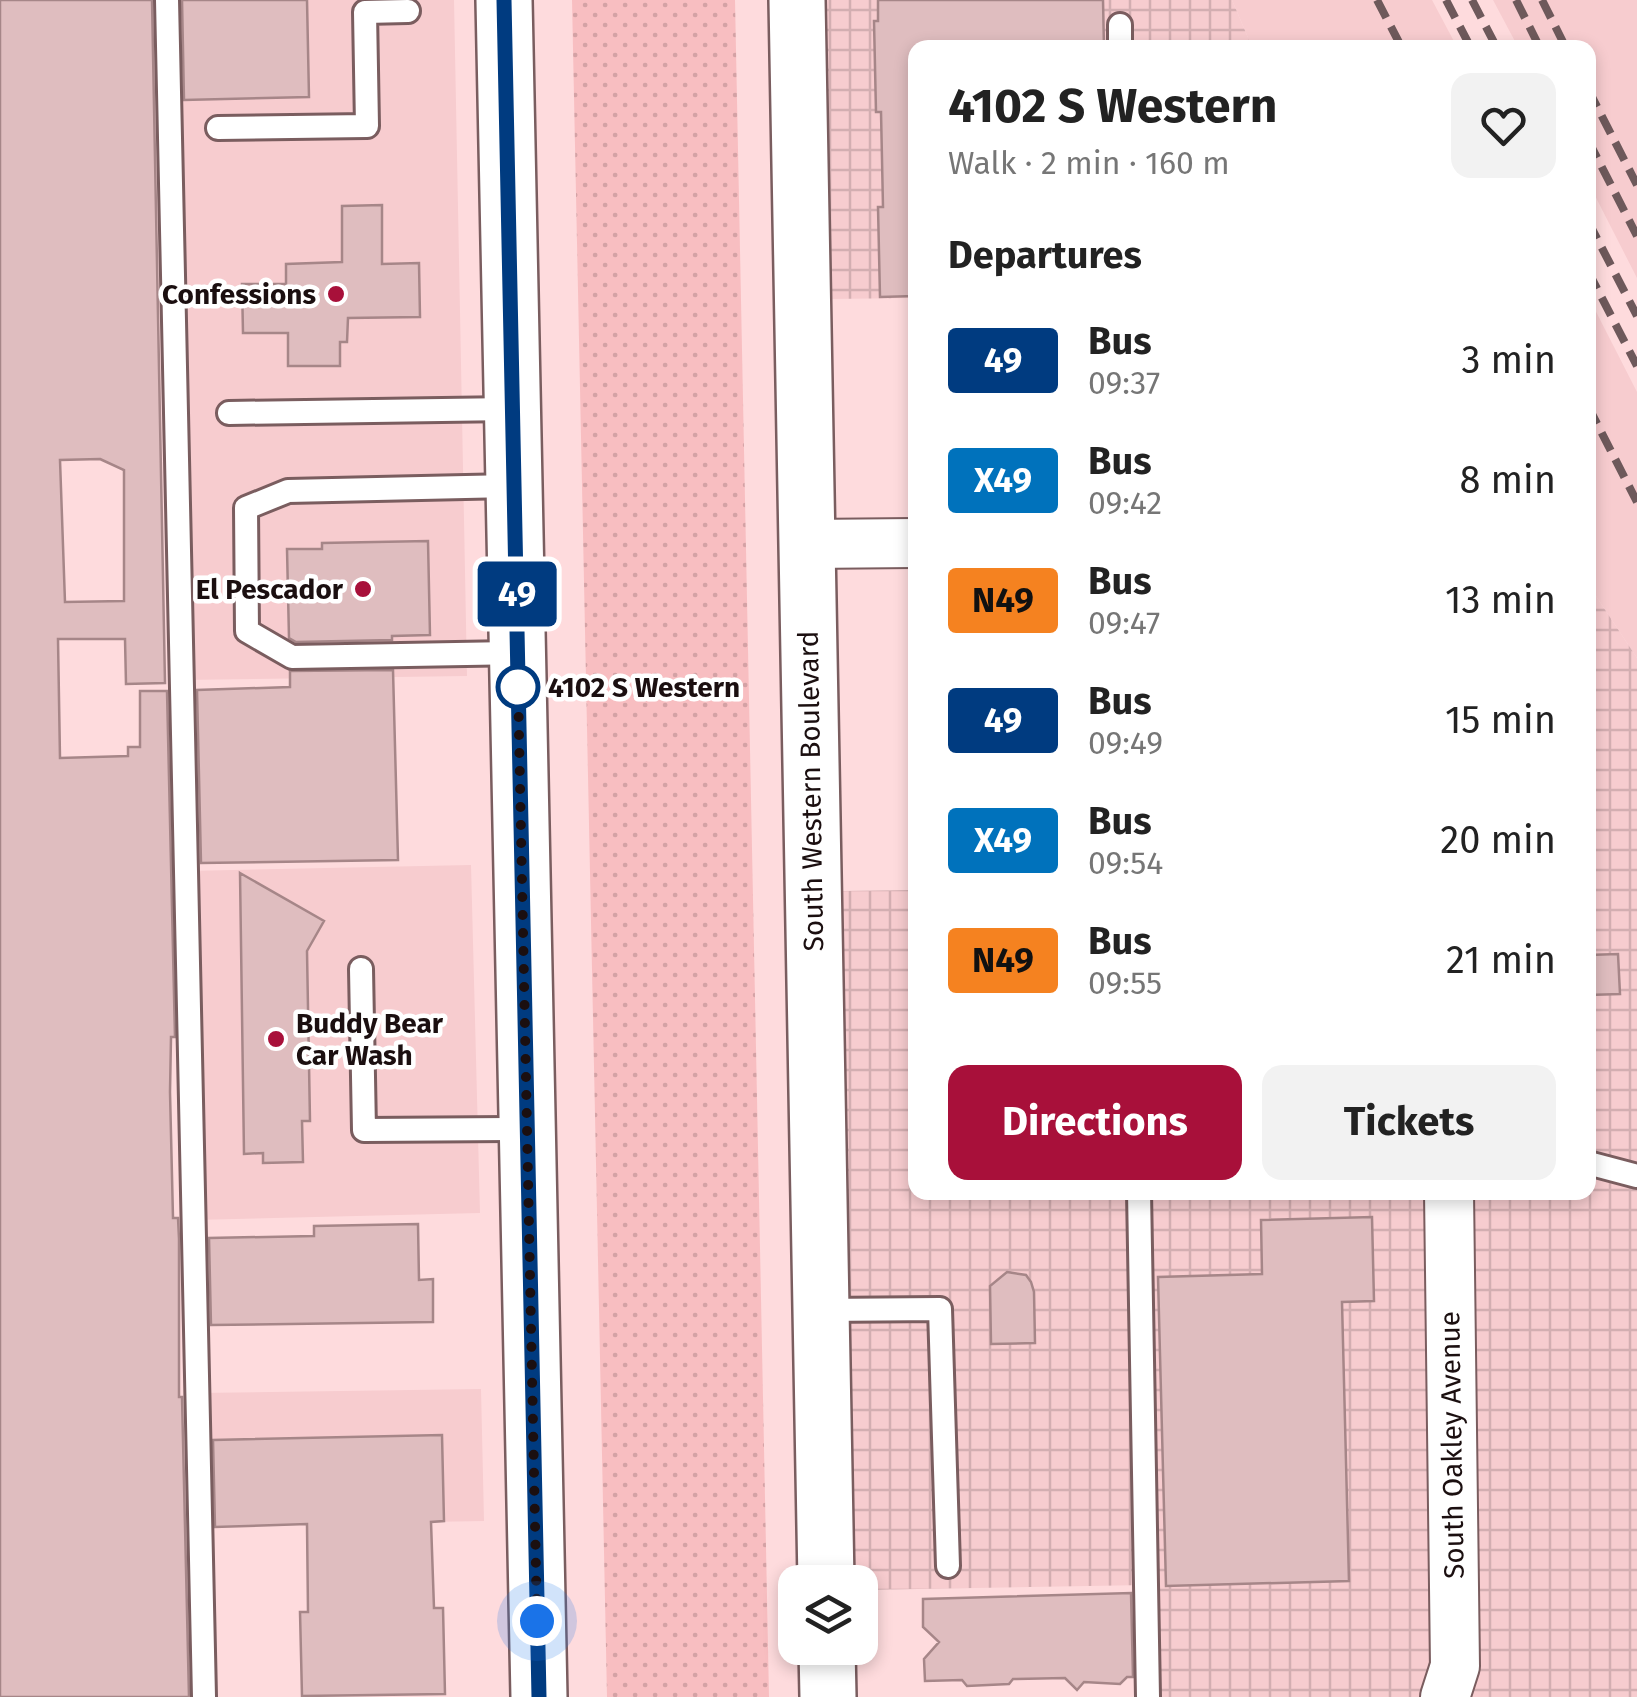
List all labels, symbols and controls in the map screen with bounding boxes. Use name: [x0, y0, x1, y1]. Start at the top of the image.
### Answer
button: heart: [1451, 73, 1556, 178]
text: 4102 S Western: [948, 77, 1277, 135]
text: Walk · 2 min · 160 m: [948, 144, 1230, 182]
text: Departures: [948, 232, 1142, 278]
place label: Confessions: [162, 278, 316, 311]
marker: Confessions: [325, 283, 347, 305]
text: Bus: [1088, 318, 1152, 364]
text: 3 min: [1461, 337, 1556, 383]
text: 49: [984, 339, 1022, 381]
text: 09:37: [1088, 364, 1160, 402]
text: Bus: [1088, 438, 1152, 484]
text: 8 min: [1459, 457, 1556, 503]
text: X49: [974, 459, 1032, 501]
text: 09:42: [1088, 484, 1162, 522]
text: Bus: [1088, 558, 1152, 604]
line badge: 49: [472, 562, 562, 626]
place label: El Pescador: [196, 573, 344, 606]
text: 49: [498, 573, 536, 615]
text: 13 min: [1445, 577, 1556, 623]
marker: El Pescador: [352, 578, 374, 600]
text: N49: [972, 579, 1034, 621]
text: 09:47: [1088, 604, 1160, 642]
street label: South Western Boulevard: [792, 630, 830, 952]
marker: 4102 S Western: [497, 666, 539, 708]
place label: 4102 S Western: [548, 671, 740, 704]
text: Bus: [1088, 678, 1152, 724]
text: 15 min: [1445, 697, 1556, 743]
text: 49: [984, 699, 1022, 741]
text: 09:49: [1088, 724, 1163, 762]
text: Bus: [1088, 798, 1152, 844]
text: 20 min: [1440, 817, 1556, 863]
text: X49: [974, 819, 1032, 861]
text: 09:54: [1088, 844, 1163, 882]
text: Bus: [1088, 918, 1152, 964]
text: 21 min: [1446, 937, 1556, 983]
text: N49: [972, 939, 1034, 981]
text: 09:55: [1088, 964, 1162, 1002]
place label: Buddy Bear Car Wash: [296, 1007, 444, 1072]
marker: Buddy Bear Car Wash: [265, 1028, 287, 1050]
button: Directions: [948, 1065, 1242, 1180]
button: Tickets: [1262, 1065, 1556, 1180]
street label: South Oakley Avenue: [1433, 1311, 1471, 1579]
map controls: [778, 1565, 878, 1665]
button: layers: [778, 1565, 878, 1665]
your location: [512, 1596, 562, 1646]

